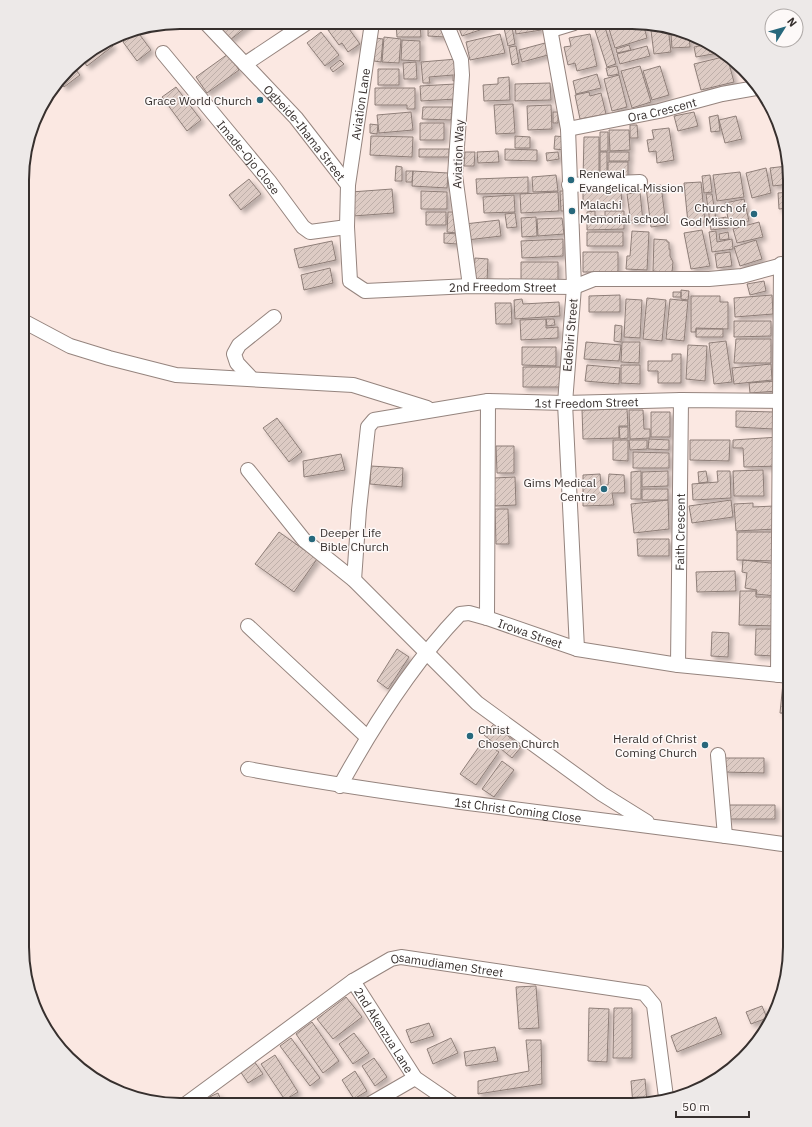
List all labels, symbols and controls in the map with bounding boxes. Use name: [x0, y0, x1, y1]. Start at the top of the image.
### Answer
north arrow: [764, 8, 804, 48]
text: N: [784, 15, 800, 29]
street label: Aviation Lane: [347, 67, 373, 141]
street label: Ogbeide-Ihama Street: [261, 81, 349, 183]
place label: Grace World Church: [145, 93, 252, 108]
street label: Ora Crescent: [626, 94, 698, 125]
marker: Grace World Church: [255, 95, 265, 105]
street label: Imade-Ojo Close: [214, 117, 284, 197]
street label: Aviation Way: [449, 119, 467, 189]
place label: Renewal Evangelical Mission: [579, 166, 684, 195]
marker: Renewal Evangelical Mission: [566, 175, 576, 185]
place label: Malachi Memorial school: [580, 197, 669, 226]
place label: Church of God Mission: [680, 200, 746, 229]
marker: Malachi Memorial school: [567, 206, 577, 216]
marker: Church of God Mission: [749, 209, 759, 219]
street label: 2nd Freedom Street: [448, 278, 557, 295]
street label: Edebiri Street: [559, 298, 581, 372]
street label: 1st Freedom Street: [534, 394, 639, 411]
place label: Gims Medical Centre: [524, 475, 596, 504]
marker: Gims Medical Centre: [599, 484, 609, 494]
street label: Faith Crescent: [672, 493, 687, 571]
place label: Deeper Life Bible Church: [320, 525, 389, 554]
marker: Deeper Life Bible Church: [307, 534, 317, 544]
street label: Irowa Street: [496, 615, 565, 651]
place label: Christ Chosen Church: [478, 722, 559, 751]
marker: Christ Chosen Church: [465, 731, 475, 741]
place label: Herald of Christ Coming Church: [613, 731, 697, 760]
marker: Herald of Christ Coming Church: [700, 740, 710, 750]
street label: 1st Christ Coming Close: [453, 794, 583, 825]
street label: Osamudiamen Street: [389, 949, 505, 980]
street label: 2nd Akenzua Lane: [351, 984, 417, 1076]
scale bar: [676, 1093, 749, 1119]
text: 50 m: [682, 1099, 710, 1114]

